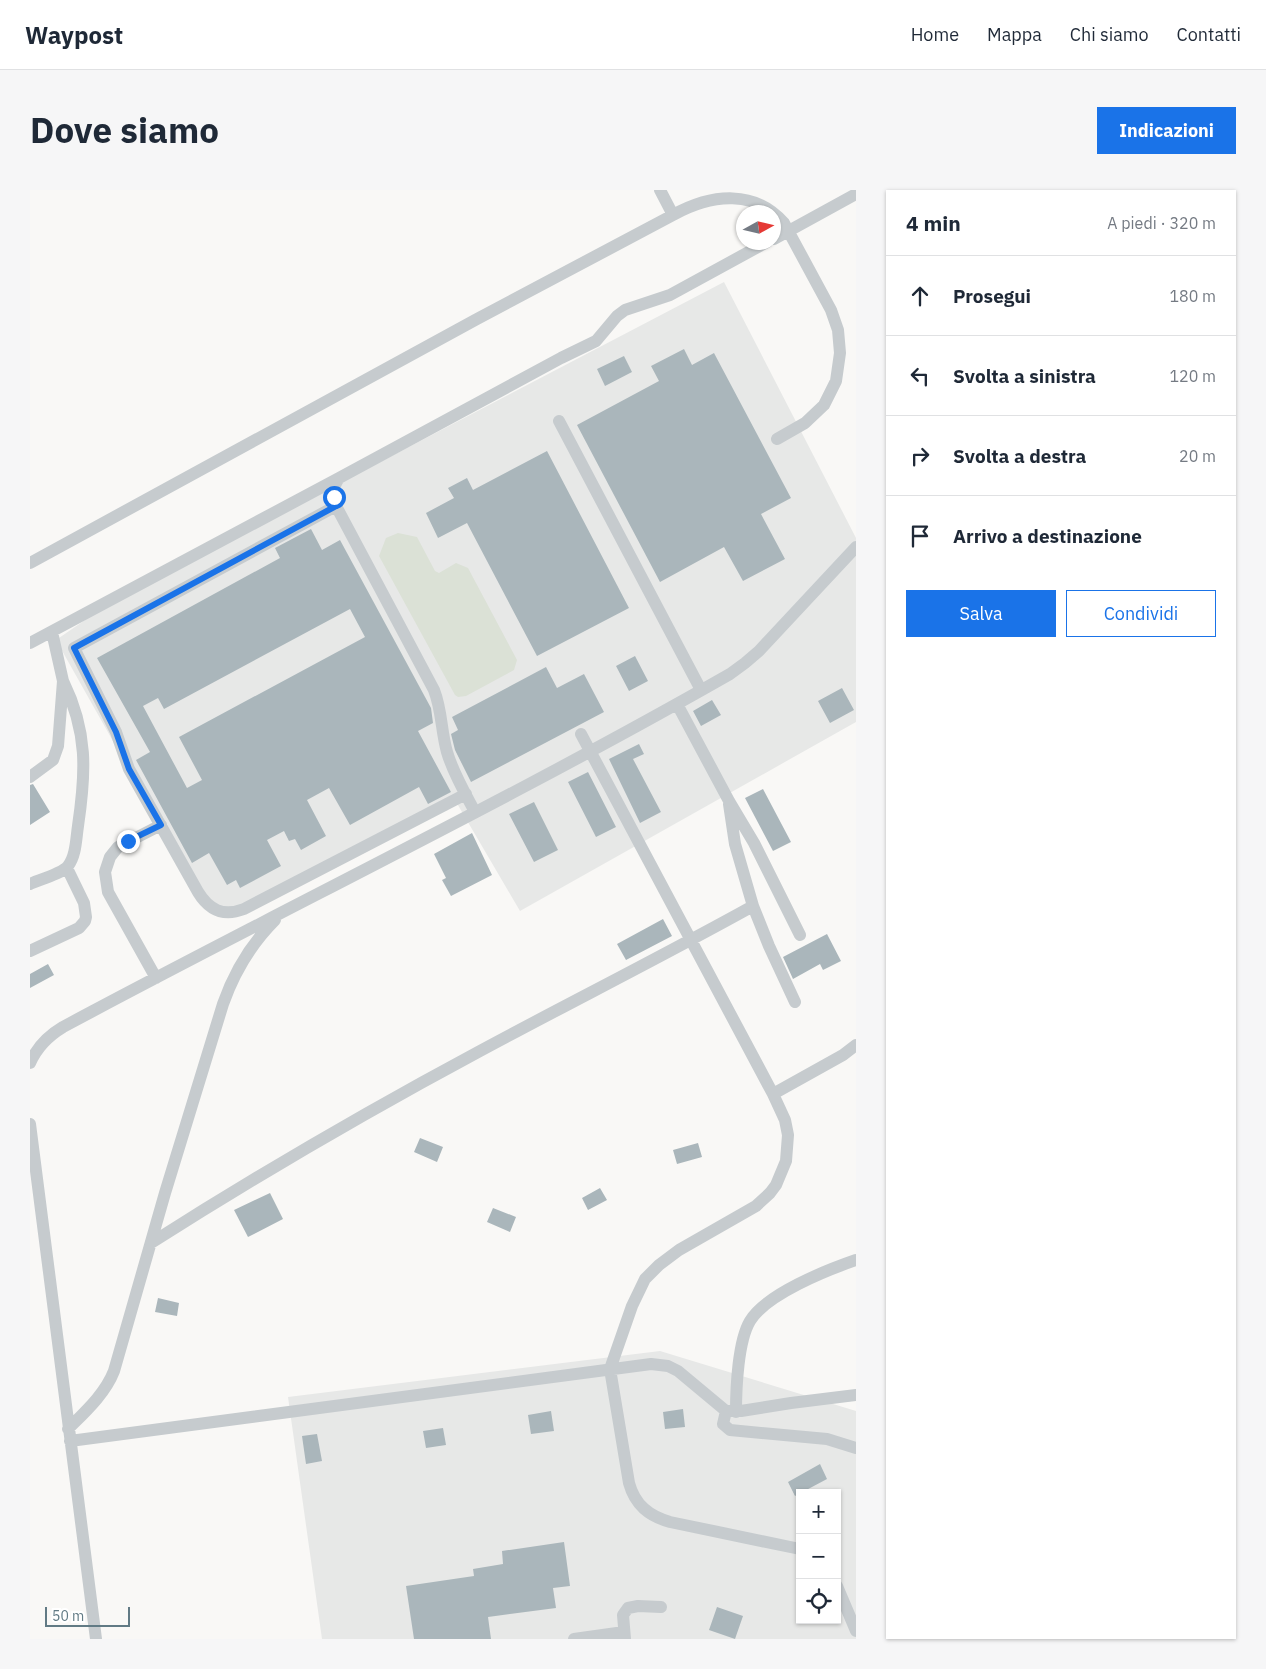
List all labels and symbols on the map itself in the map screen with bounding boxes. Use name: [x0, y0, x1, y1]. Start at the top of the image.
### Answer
north arrow: [736, 205, 781, 250]
route start: [323, 486, 346, 509]
route end: [117, 830, 140, 853]
scale bar: [45, 1604, 130, 1627]

